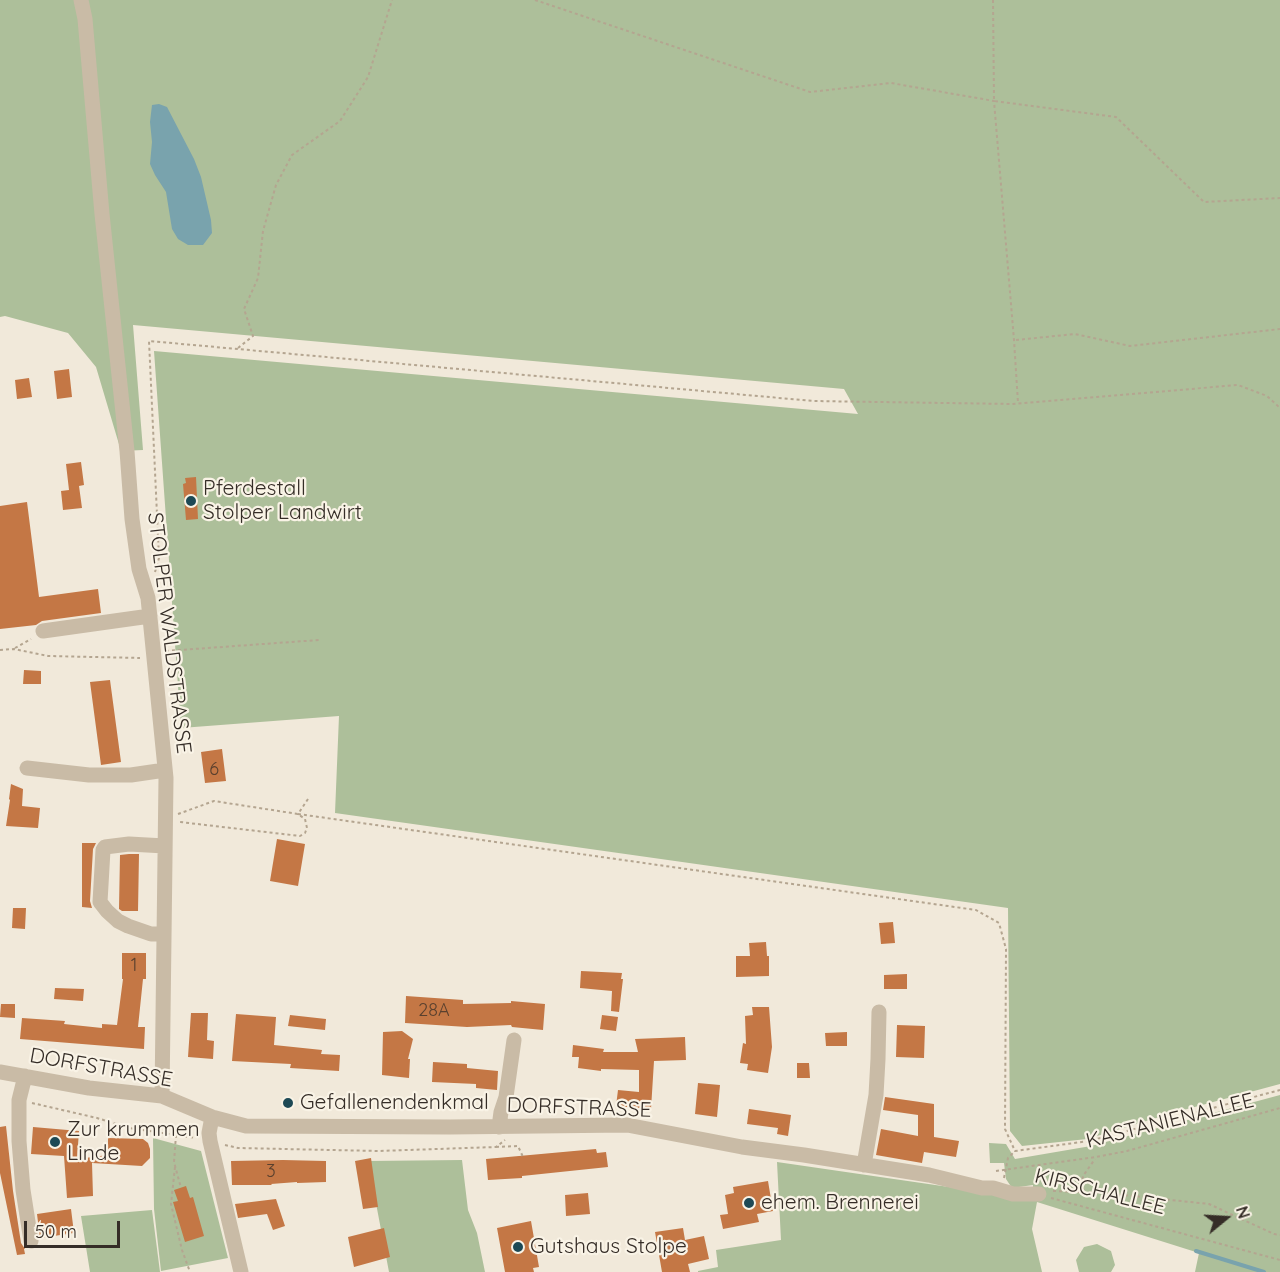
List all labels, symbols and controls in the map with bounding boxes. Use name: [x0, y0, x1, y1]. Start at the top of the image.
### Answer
place label: Pferdestall Stolper Landwirt: [203, 476, 362, 526]
marker: Pferdestall Stolper Landwirt: [184, 494, 198, 508]
street label: STOLPER WALDSTRASSE: [142, 511, 196, 755]
house number: 6: [209, 759, 219, 781]
house number: 1: [131, 955, 137, 977]
house number: 28A: [418, 1000, 450, 1022]
street label: DORFSTRASSE: [28, 1043, 174, 1093]
street label: KASTANIENALLEE: [1083, 1088, 1257, 1154]
place label: Gefallenendenkmal: [300, 1090, 489, 1116]
street label: DORFSTRASSE: [506, 1093, 652, 1123]
marker: Gefallenendenkmal: [281, 1096, 295, 1110]
place label: Zur krummen Linde: [67, 1117, 200, 1167]
marker: Zur krummen Linde: [48, 1135, 62, 1149]
house number: 3: [266, 1161, 276, 1183]
street label: KIRSCHALLEE: [1032, 1164, 1168, 1220]
north arrow: [1196, 1188, 1256, 1248]
place label: ehem. Brennerei: [761, 1190, 919, 1216]
marker: ehem. Brennerei: [742, 1196, 756, 1210]
text: N: [1232, 1204, 1254, 1221]
scale bar: [27, 1209, 123, 1247]
text: 50 m: [35, 1220, 77, 1243]
place label: Gutshaus Stolpe: [530, 1234, 687, 1260]
marker: Gutshaus Stolpe: [511, 1240, 525, 1254]

